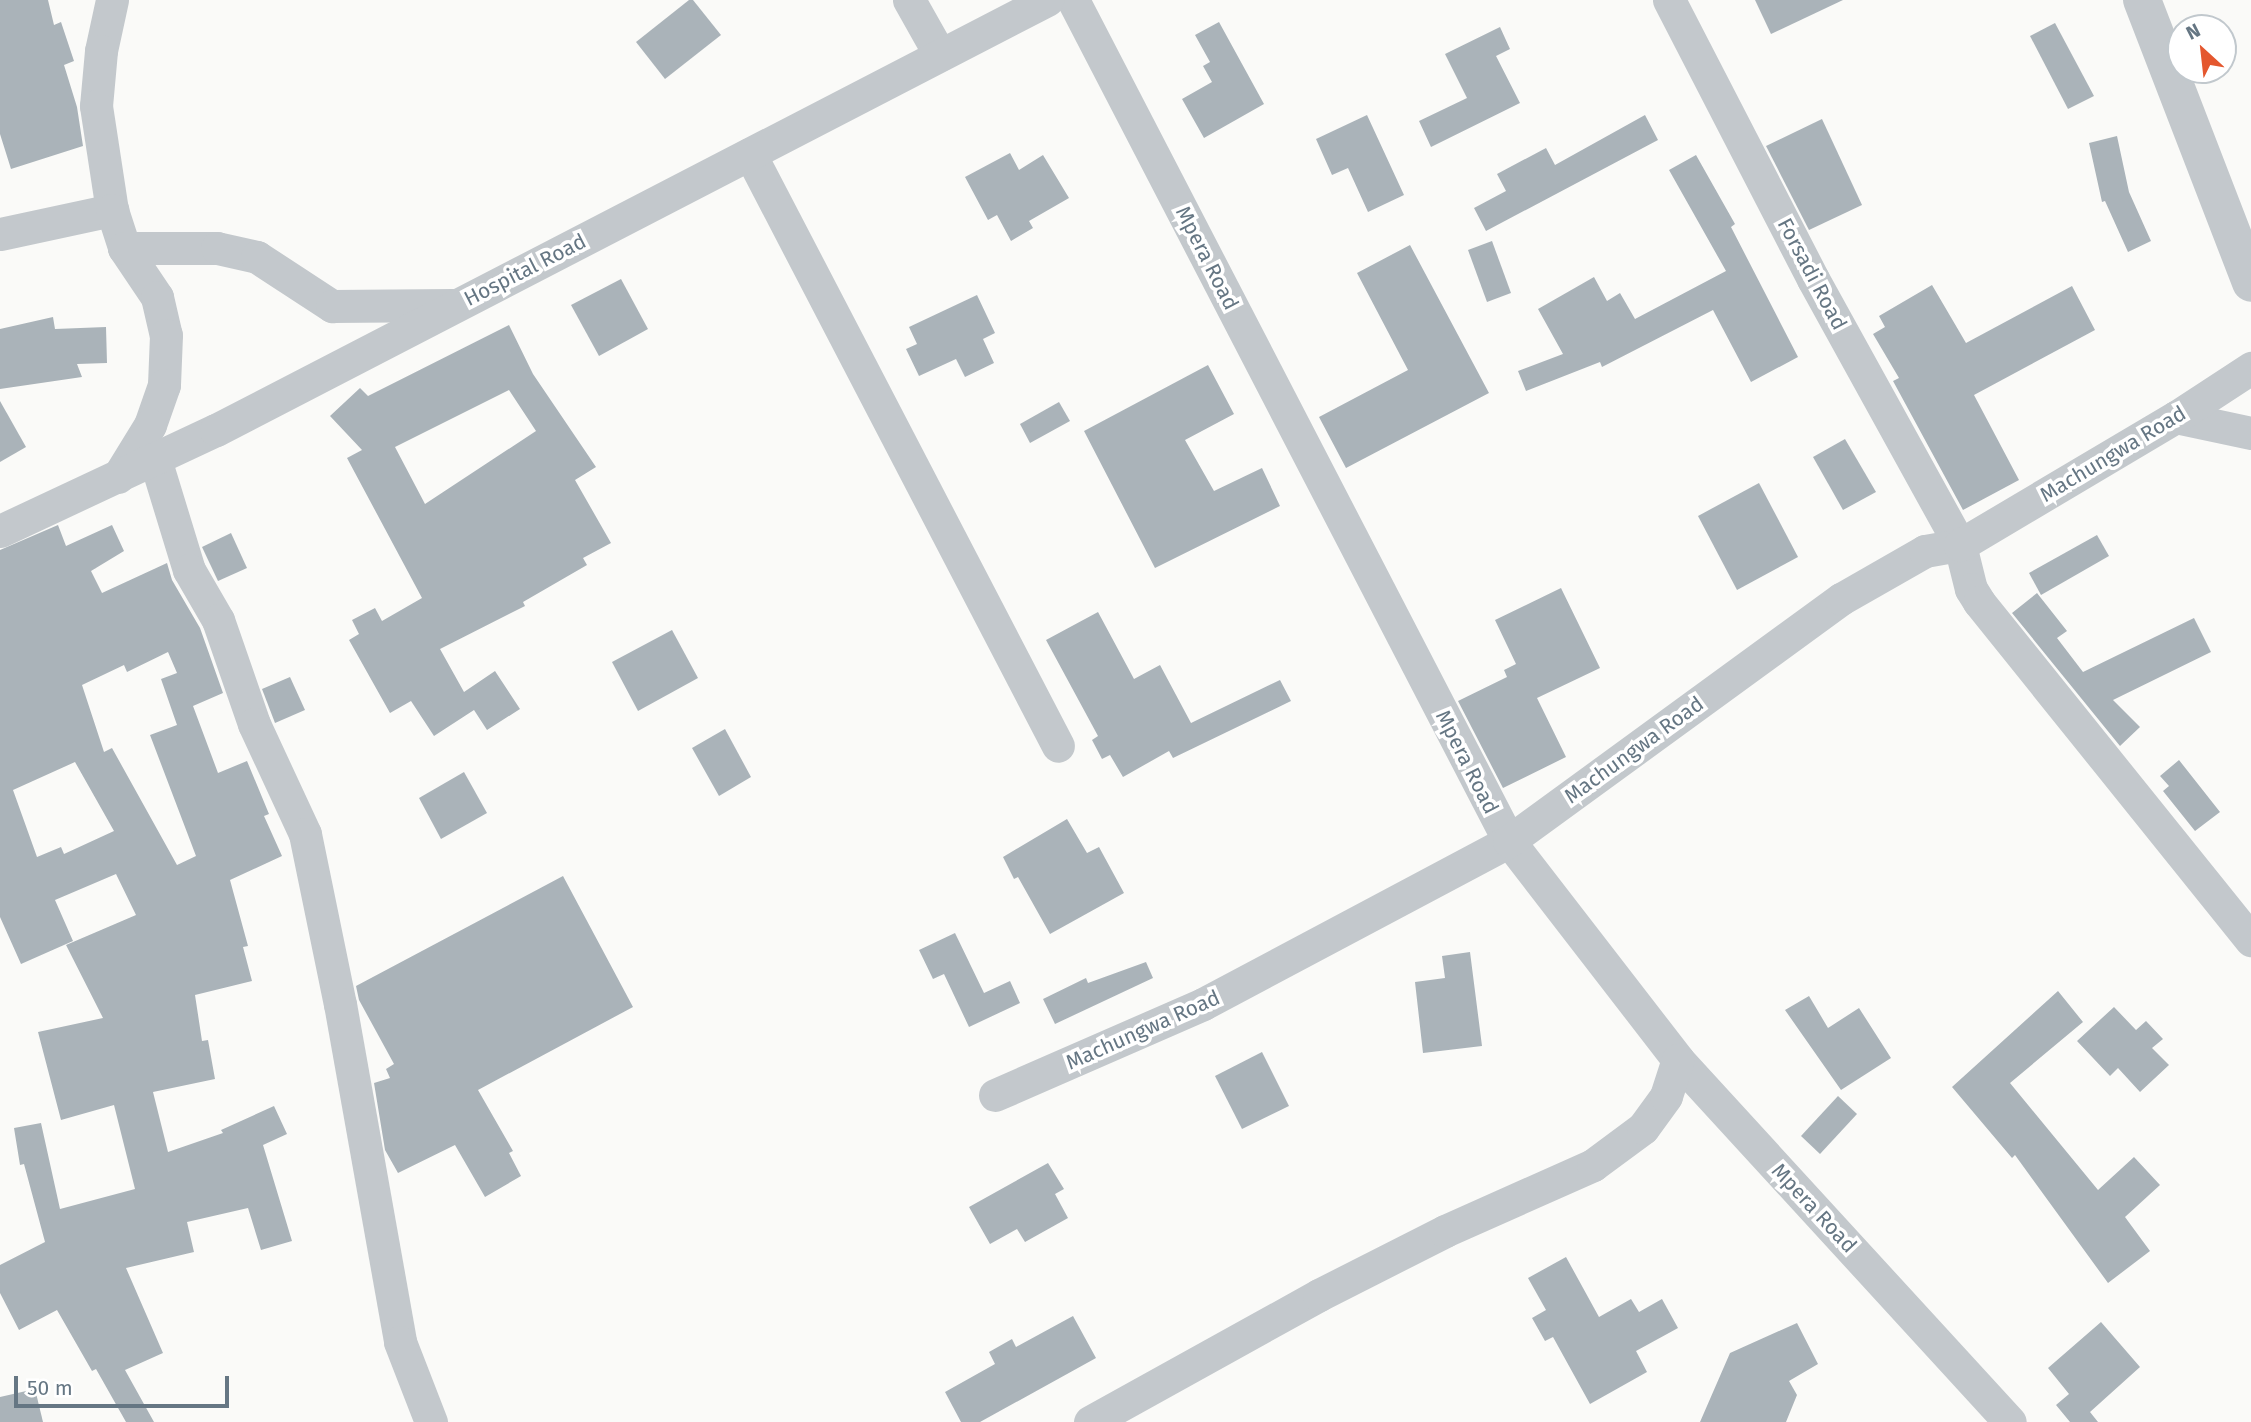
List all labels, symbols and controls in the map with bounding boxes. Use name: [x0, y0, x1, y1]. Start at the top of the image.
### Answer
north arrow: [2167, 14, 2237, 84]
text: N: [2182, 19, 2204, 45]
street label: Mpera Road: [1170, 202, 1244, 314]
street label: Forsadi Road: [1772, 214, 1852, 334]
street label: Hospital Road: [460, 228, 590, 312]
street label: Machungwa Road: [2035, 401, 2191, 507]
street label: Machungwa Road: [1560, 691, 1708, 809]
street label: Mpera Road: [1430, 706, 1504, 818]
street label: Machungwa Road: [1062, 985, 1224, 1075]
street label: Mpera Road: [1766, 1158, 1862, 1258]
scale bar: [18, 1362, 233, 1406]
text: 50 m: [27, 1375, 73, 1401]

